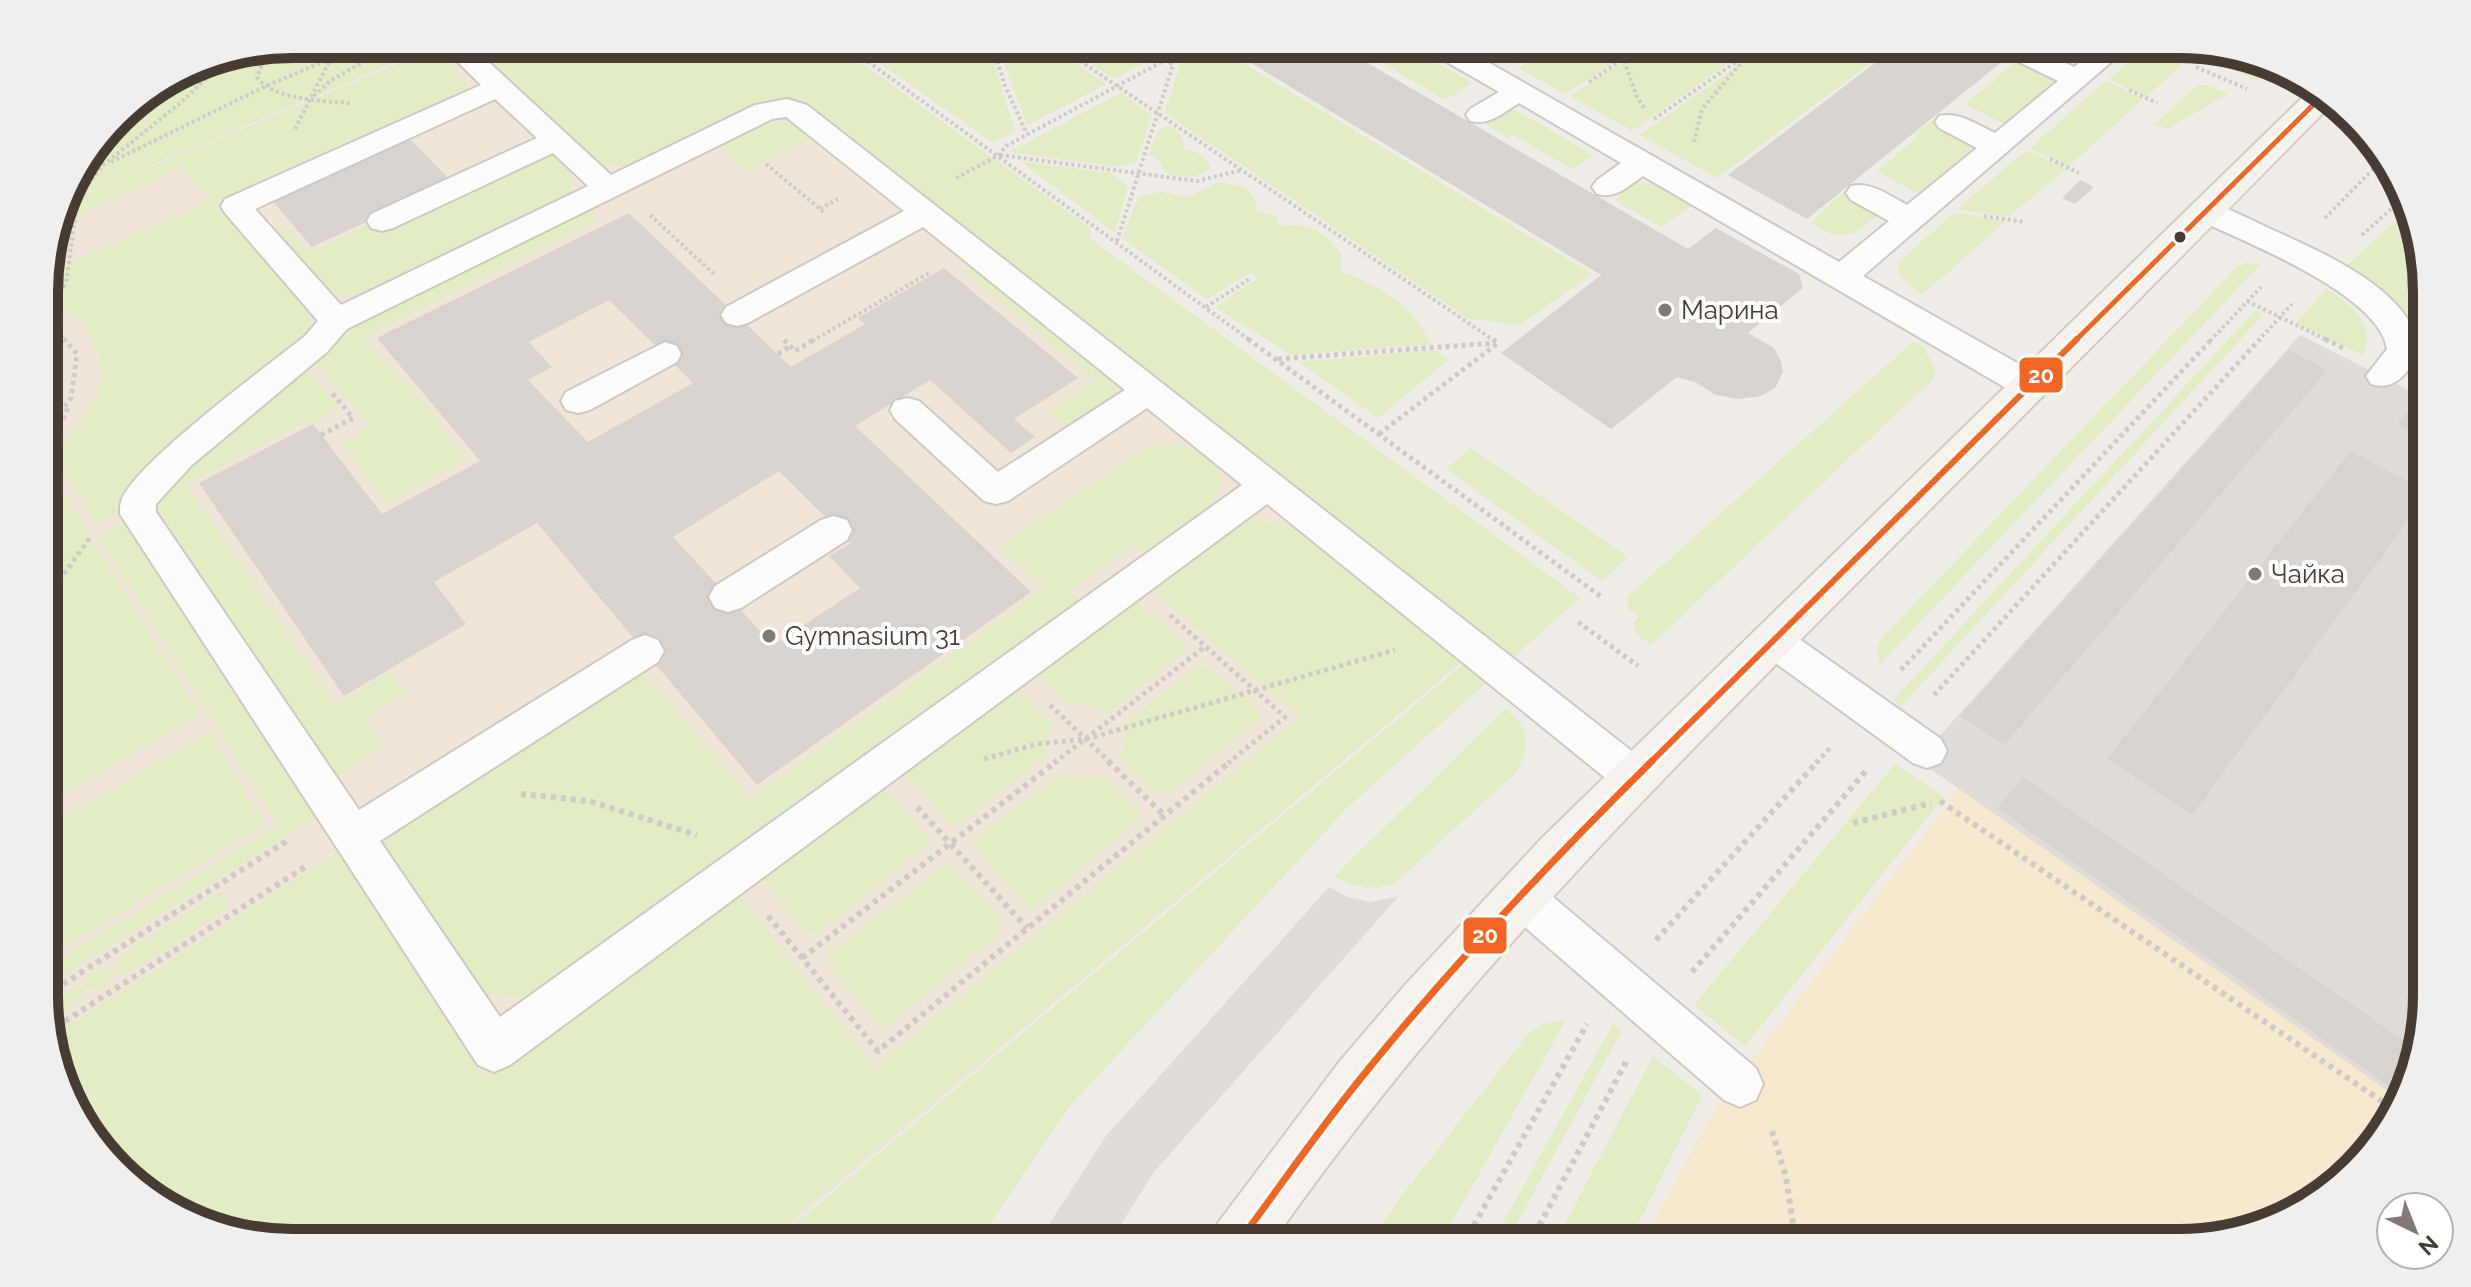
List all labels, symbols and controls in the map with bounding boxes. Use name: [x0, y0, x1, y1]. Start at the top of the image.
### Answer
unlabelled marker: [2172, 229, 2188, 245]
place label: Марина: [1681, 295, 1779, 325]
marker: Марина: [1656, 301, 1674, 319]
line badge: 20: [2018, 356, 2064, 394]
text: 20: [2028, 362, 2054, 388]
place label: Чайка: [2271, 559, 2345, 589]
marker: Чайка: [2246, 565, 2264, 583]
place label: Gymnasium 31: [785, 621, 960, 651]
marker: Gymnasium 31: [760, 627, 778, 645]
line badge: 20: [1462, 916, 1508, 955]
text: 20: [1472, 922, 1498, 948]
north arrow: [2375, 1191, 2455, 1271]
text: N: [2414, 1230, 2444, 1261]

